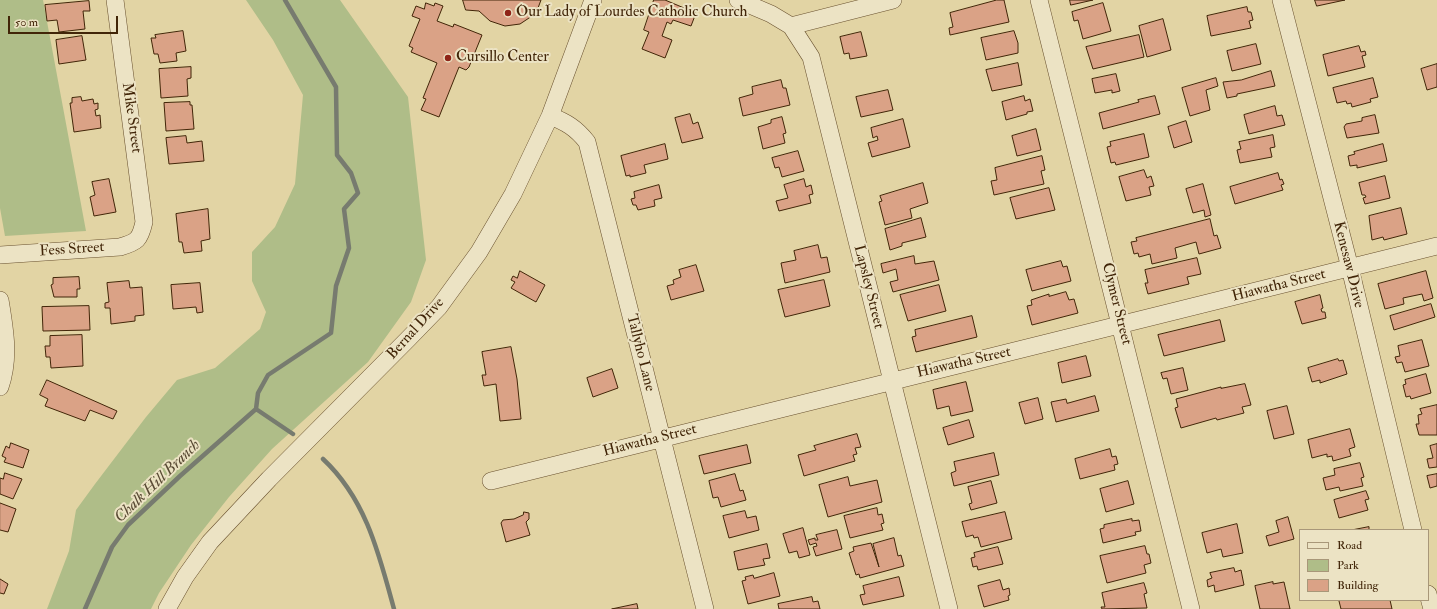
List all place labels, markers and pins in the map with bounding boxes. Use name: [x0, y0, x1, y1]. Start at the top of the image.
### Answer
place label: Our Lady of Lourdes Catholic Church: [516, 4, 747, 22]
marker: Our Lady of Lourdes Catholic Church: [503, 8, 513, 18]
place label: Cursillo Center: [456, 49, 549, 67]
marker: Cursillo Center: [443, 53, 453, 63]

